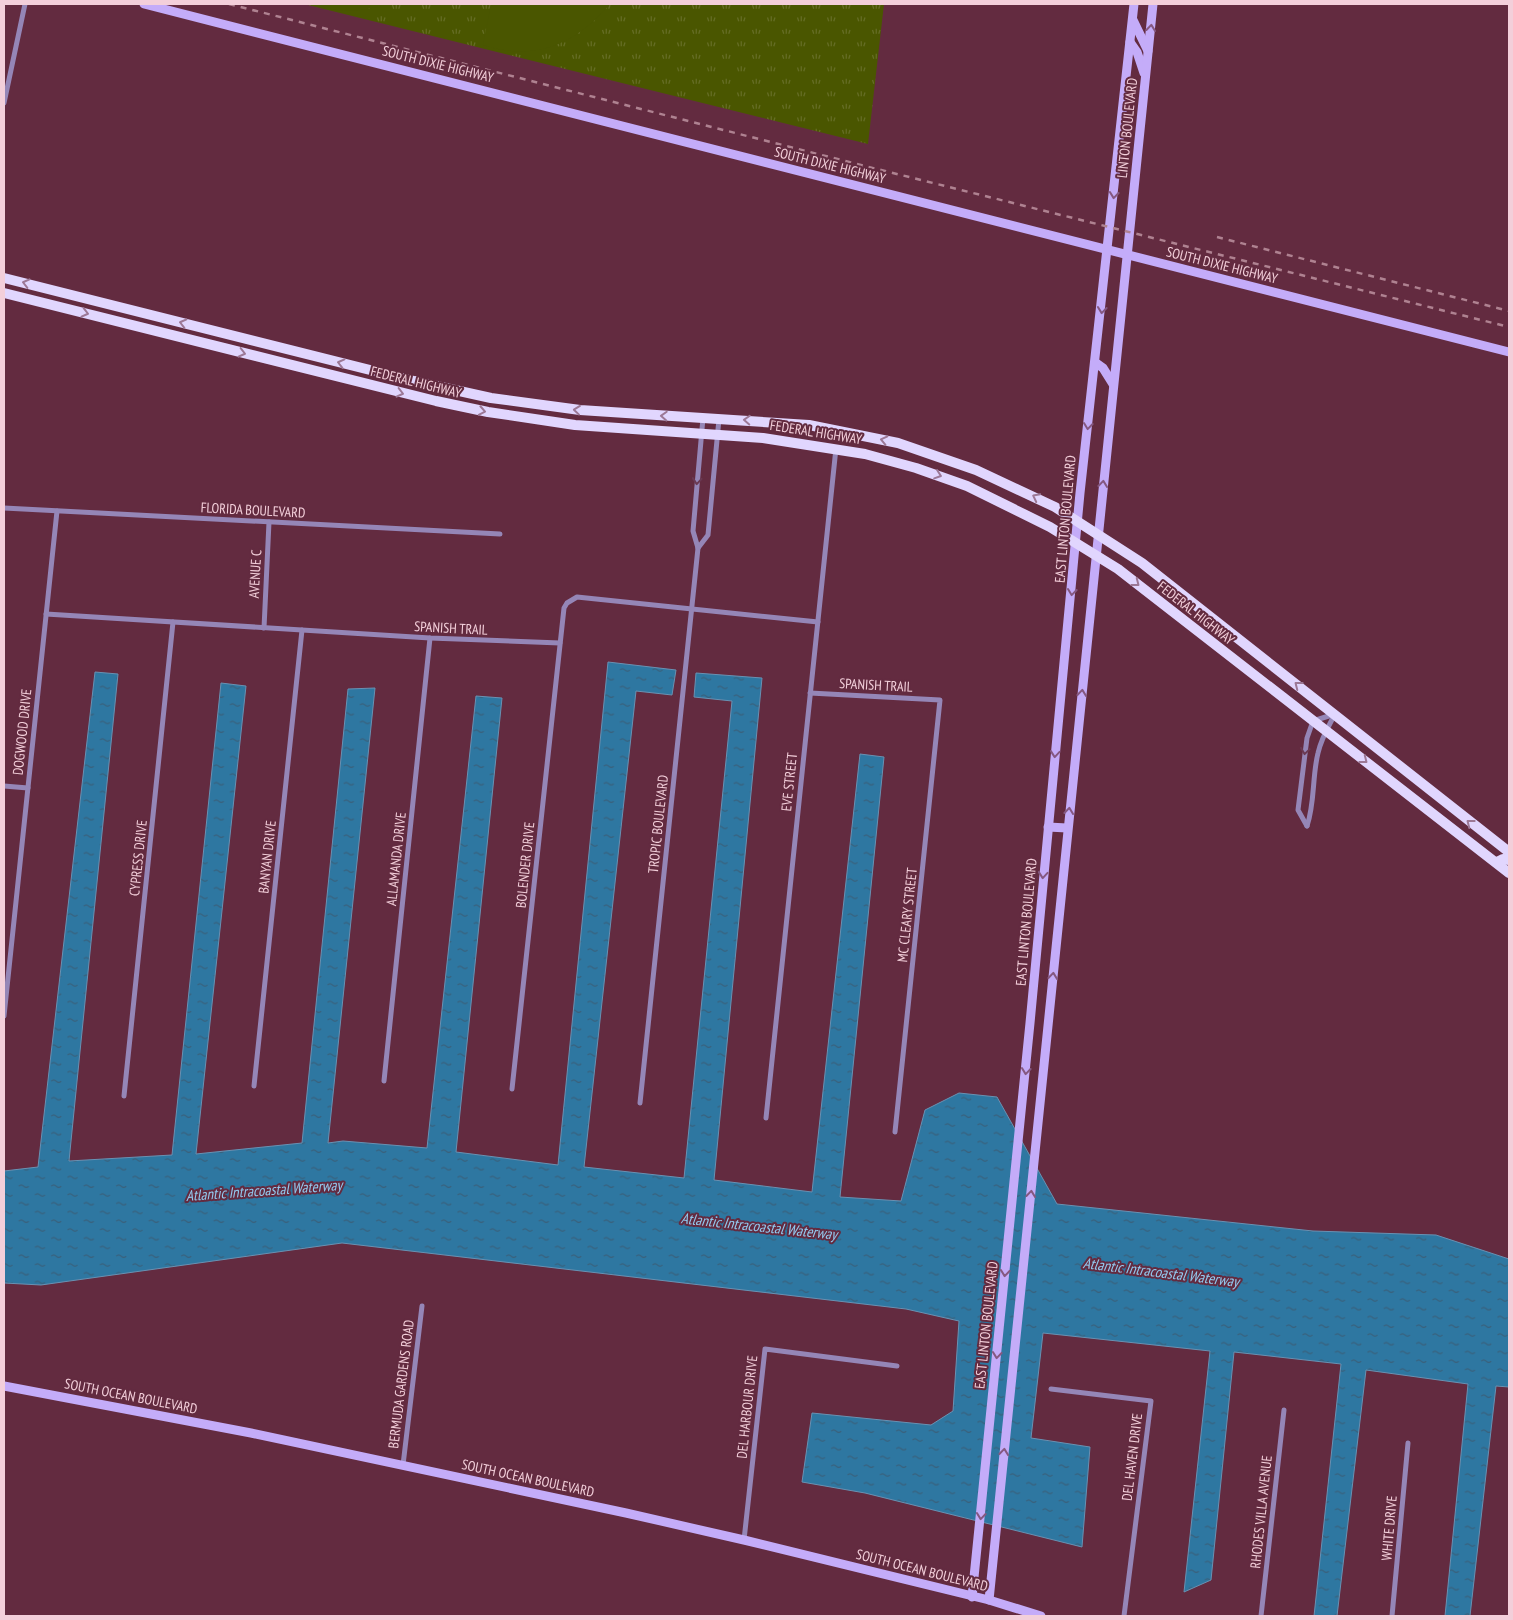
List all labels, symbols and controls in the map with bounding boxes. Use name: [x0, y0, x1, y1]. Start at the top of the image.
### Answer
one-way arrow: [1145, 24, 1156, 32]
street label: SOUTH DIXIE HIGHWAY: [381, 41, 496, 87]
street label: LINTON BOULEVARD: [1113, 77, 1141, 179]
street label: SOUTH DIXIE HIGHWAY: [773, 142, 888, 188]
one-way arrow: [1109, 192, 1120, 200]
street label: SOUTH DIXIE HIGHWAY: [1165, 242, 1280, 288]
one-way arrow: [21, 278, 30, 289]
one-way arrow: [80, 307, 89, 318]
one-way arrow: [1097, 307, 1108, 315]
one-way arrow: [179, 318, 188, 329]
one-way arrow: [238, 347, 247, 358]
one-way arrow: [336, 358, 345, 369]
street label: FEDERAL HIGHWAY: [369, 362, 464, 402]
one-way arrow: [396, 387, 404, 397]
one-way arrow: [573, 405, 581, 416]
one-way arrow: [477, 406, 486, 416]
one-way arrow: [660, 410, 668, 421]
one-way arrow: [742, 415, 750, 426]
street label: FEDERAL HIGHWAY: [769, 416, 864, 448]
one-way arrow: [1083, 423, 1094, 431]
one-way arrow: [880, 435, 889, 446]
street label: EAST LINTON BOULEVARD: [1050, 454, 1080, 584]
one-way arrow: [933, 469, 941, 479]
one-way arrow: [692, 478, 703, 486]
one-way arrow: [1097, 480, 1108, 488]
one-way arrow: [1032, 493, 1041, 503]
street label: FLORIDA BOULEVARD: [200, 498, 306, 522]
street label: AVENUE C: [245, 549, 265, 599]
one-way arrow: [1130, 577, 1140, 586]
street label: FEDERAL HIGHWAY: [1154, 577, 1239, 649]
one-way arrow: [1067, 588, 1078, 596]
street label: SPANISH TRAIL: [414, 617, 488, 639]
street label: SPANISH TRAIL: [839, 674, 913, 696]
one-way arrow: [1295, 683, 1304, 691]
street label: DOGWOOD DRIVE: [9, 688, 35, 776]
one-way arrow: [1076, 688, 1087, 696]
one-way arrow: [1300, 747, 1311, 755]
one-way arrow: [1050, 750, 1061, 758]
street label: EVE STREET: [777, 751, 801, 812]
one-way arrow: [1358, 755, 1367, 763]
street label: TROPIC BOULEVARD: [644, 774, 672, 874]
one-way arrow: [1063, 807, 1074, 815]
street label: ALLAMANDA DRIVE: [382, 811, 410, 907]
street label: CYPRESS DRIVE: [125, 819, 151, 897]
street label: BANYAN DRIVE: [254, 820, 280, 894]
street label: BOLENDER DRIVE: [512, 821, 538, 909]
one-way arrow: [1467, 821, 1476, 829]
street label: EAST LINTON BOULEVARD: [1011, 857, 1041, 987]
street label: MC CLEARY STREET: [893, 866, 921, 963]
one-way arrow: [1038, 872, 1049, 880]
one-way arrow: [1047, 971, 1058, 979]
one-way arrow: [1020, 1068, 1031, 1076]
water label: Atlantic Intracoastal Waterway: [185, 1175, 345, 1205]
one-way arrow: [1025, 1190, 1036, 1198]
water label: Atlantic Intracoastal Waterway: [680, 1208, 840, 1244]
water label: Atlantic Intracoastal Waterway: [1082, 1253, 1242, 1291]
street label: EAST LINTON BOULEVARD: [970, 1260, 1002, 1390]
one-way arrow: [1000, 1270, 1011, 1278]
street label: BERMUDA GARDENS ROAD: [384, 1319, 418, 1449]
one-way arrow: [992, 1351, 1003, 1359]
street label: DEL HARBOUR DRIVE: [733, 1355, 761, 1459]
street label: SOUTH OCEAN BOULEVARD: [63, 1374, 199, 1418]
street label: DEL HAVEN DRIVE: [1118, 1412, 1146, 1502]
one-way arrow: [998, 1448, 1009, 1456]
street label: SOUTH OCEAN BOULEVARD: [460, 1455, 596, 1501]
street label: RHODES VILLA AVENUE: [1246, 1455, 1276, 1569]
street label: WHITE DRIVE: [1377, 1495, 1401, 1561]
one-way arrow: [975, 1513, 986, 1521]
street label: SOUTH OCEAN BOULEVARD: [854, 1545, 990, 1595]

